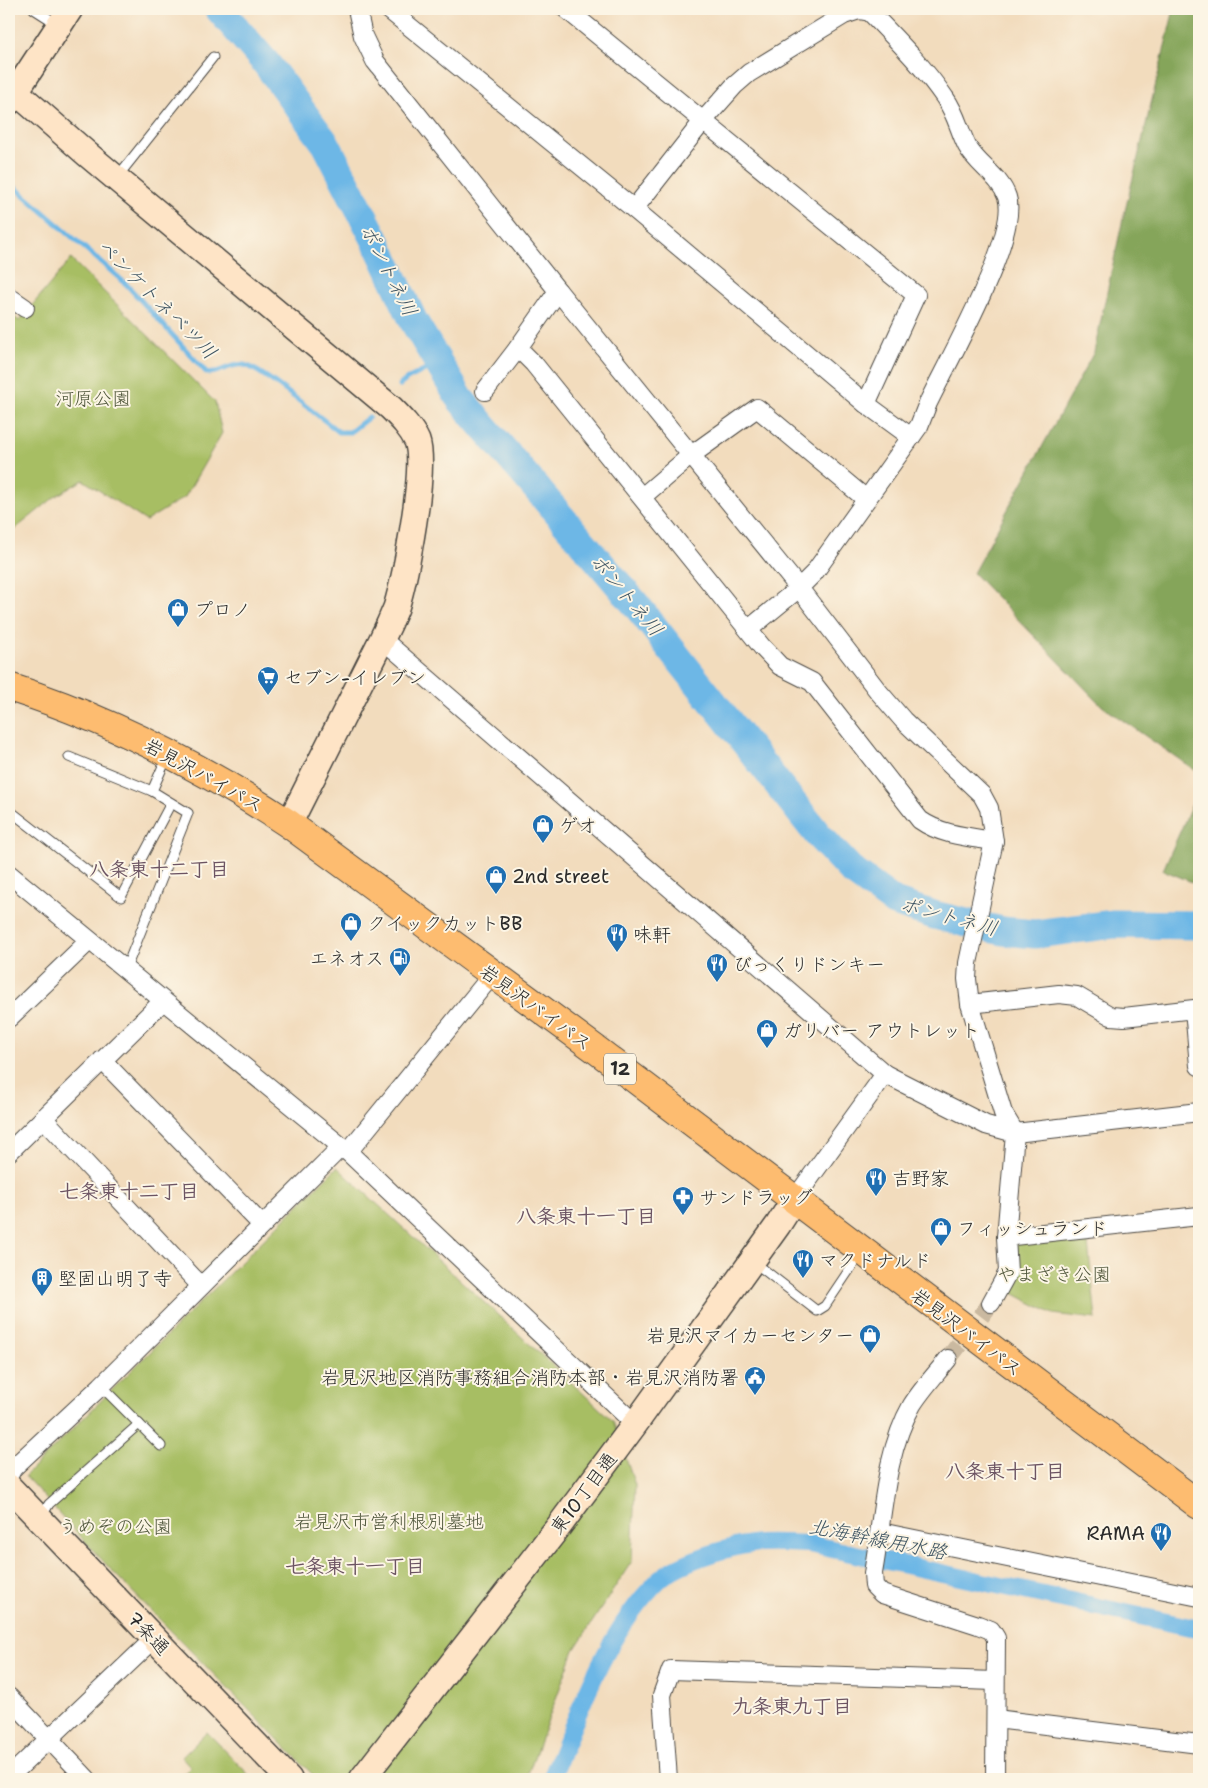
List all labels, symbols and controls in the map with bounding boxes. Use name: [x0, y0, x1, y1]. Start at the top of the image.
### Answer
water label: ポントネ川: [355, 220, 423, 320]
water label: ペンケトネベツ川: [91, 233, 223, 365]
park label: 河原公園: [55, 386, 131, 411]
water label: ポントネ川: [585, 548, 669, 642]
shop icon: プロノ: [166, 597, 190, 628]
place label: プロノ: [194, 597, 251, 622]
supermarket icon: セブン-イレブン: [256, 665, 280, 696]
place label: セブン-イレブン: [284, 665, 426, 690]
street label: 岩見沢バイパス: [140, 732, 268, 819]
shop icon: ゲオ: [531, 813, 555, 844]
place label: ゲオ: [559, 813, 597, 838]
district label: 八条東十二丁目: [89, 856, 229, 882]
shop icon: 2nd street: [484, 864, 508, 895]
place label: 2nd street: [512, 864, 609, 889]
water label: ポントネ川: [897, 891, 1001, 941]
shop icon: クイックカットBB: [339, 911, 363, 942]
place label: クイックカットBB: [367, 911, 522, 936]
restaurant icon: 味軒: [605, 922, 629, 953]
place label: 味軒: [633, 922, 671, 947]
place label: エネオス: [309, 946, 384, 971]
fuel station icon: エネオス: [388, 946, 412, 977]
restaurant icon: びっくりドンキー: [705, 952, 729, 983]
place label: びっくりドンキー: [733, 952, 885, 977]
street label: 岩見沢バイパス: [475, 958, 597, 1056]
shop icon: ガリバー アウトレット: [755, 1018, 779, 1049]
place label: ガリバー アウトレット: [783, 1018, 980, 1043]
road number: 12: [604, 1054, 636, 1084]
restaurant icon: 吉野家: [864, 1166, 888, 1197]
place label: 吉野家: [892, 1166, 949, 1191]
district label: 七条東十二丁目: [59, 1178, 199, 1204]
pharmacy icon: サンドラッグ: [671, 1185, 695, 1216]
place label: サンドラッグ: [699, 1185, 813, 1210]
district label: 八条東十一丁目: [516, 1203, 656, 1229]
shop icon: フィッシュランド: [929, 1216, 953, 1247]
place label: フィッシュランド: [957, 1216, 1108, 1241]
restaurant icon: マクドナルド: [791, 1248, 815, 1279]
place label: マクドナルド: [819, 1248, 931, 1273]
park label: やまざき公園: [997, 1262, 1111, 1287]
building icon: 堅固山明了寺: [30, 1266, 54, 1297]
place label: 堅固山明了寺: [58, 1266, 172, 1291]
street label: 岩見沢バイパス: [906, 1283, 1027, 1382]
place label: 岩見沢マイカーセンター: [647, 1323, 854, 1348]
shop icon: 岩見沢マイカーセンター: [858, 1323, 882, 1354]
place label: 岩見沢地区消防事務組合消防本部・岩見沢消防署: [321, 1365, 739, 1390]
public building icon: 岩見沢地区消防事務組合消防本部・岩見沢消防署: [743, 1365, 767, 1396]
street label: 東10丁目通: [544, 1447, 622, 1539]
district label: 八条東十丁目: [945, 1458, 1065, 1484]
park label: 岩見沢市営利根別墓地: [294, 1509, 484, 1534]
water label: 北海幹線用水路: [807, 1513, 950, 1565]
park label: うめぞの公園: [58, 1514, 172, 1539]
place label: RAMA: [1086, 1521, 1145, 1546]
restaurant icon: RAMA: [1149, 1521, 1173, 1552]
district label: 七条東十一丁目: [285, 1553, 425, 1579]
street label: 7条通: [122, 1606, 175, 1660]
district label: 九条東九丁目: [732, 1693, 852, 1719]

